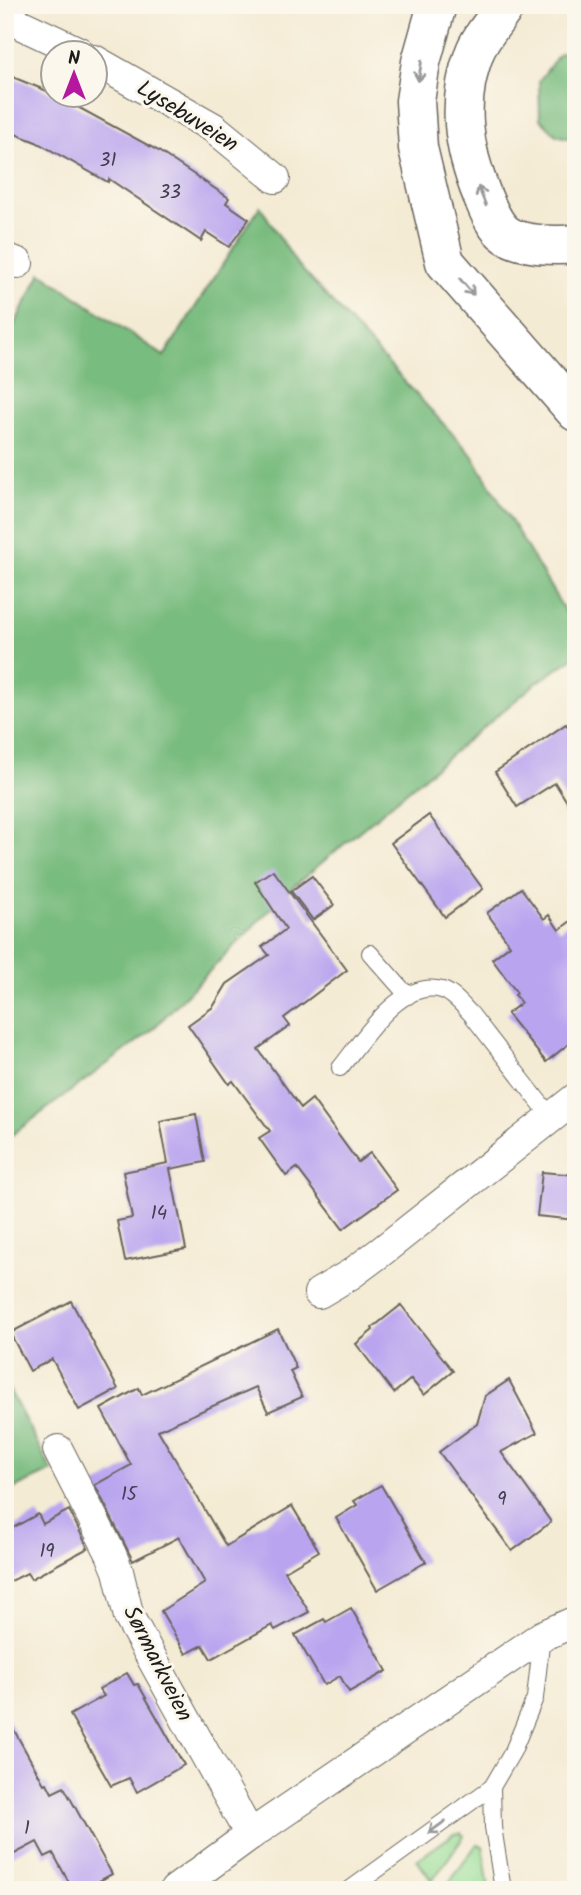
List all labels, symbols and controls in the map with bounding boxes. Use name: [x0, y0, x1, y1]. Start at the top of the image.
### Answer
north arrow: [38, 38, 108, 108]
text: N: [68, 44, 80, 74]
one-way arrow: [413, 59, 426, 82]
street label: Lysebuveien: [129, 71, 245, 163]
house number: 31: [100, 146, 116, 176]
house number: 33: [159, 178, 181, 208]
one-way arrow: [475, 186, 488, 207]
one-way arrow: [459, 278, 475, 296]
house number: 14: [151, 1199, 167, 1229]
house number: 15: [121, 1480, 139, 1510]
house number: 9: [497, 1485, 507, 1515]
house number: 19: [39, 1537, 55, 1567]
street label: Sørmarkveien: [112, 1600, 202, 1728]
house number: 1: [24, 1814, 30, 1844]
one-way arrow: [428, 1820, 447, 1834]

